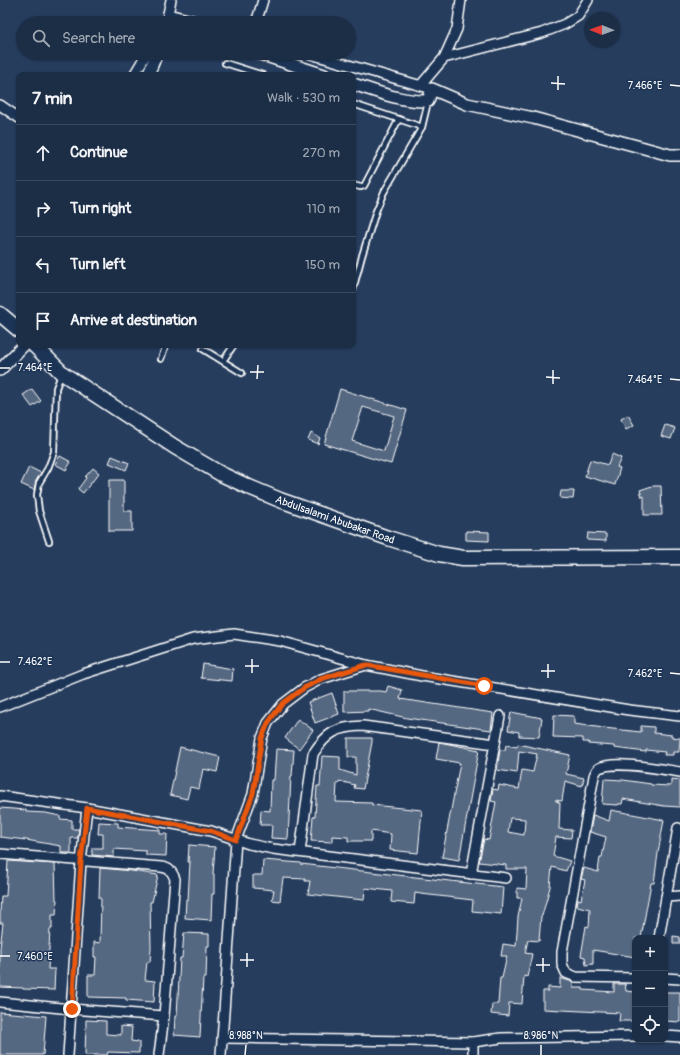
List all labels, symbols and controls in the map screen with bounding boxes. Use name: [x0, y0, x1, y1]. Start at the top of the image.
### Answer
north arrow: [584, 12, 620, 48]
search box: [16, 16, 356, 60]
icon: search: [30, 27, 52, 49]
text: Search here: [62, 29, 135, 48]
text: 7.466°E: [628, 80, 662, 92]
text: 7 min: [32, 88, 72, 109]
text: Walk · 530 m: [267, 90, 340, 106]
icon: ahead: [32, 142, 54, 164]
text: Continue: [70, 143, 128, 162]
text: 270 m: [303, 145, 340, 161]
icon: right: [32, 198, 54, 220]
text: Turn right: [70, 199, 131, 218]
text: 110 m: [307, 201, 340, 217]
icon: left: [32, 254, 54, 276]
text: Turn left: [70, 255, 126, 274]
text: 150 m: [305, 257, 340, 273]
icon: arrive: [32, 310, 54, 332]
text: Arrive at destination: [70, 311, 197, 330]
text: 7.464°E: [18, 362, 52, 374]
text: 7.464°E: [628, 374, 662, 386]
street label: Abdulsalami Abubakar Road: [273, 493, 396, 547]
text: 7.462°E: [18, 656, 52, 668]
text: 7.462°E: [628, 668, 662, 680]
route start: [475, 677, 493, 695]
map controls: [632, 935, 668, 1043]
button: +: [632, 935, 668, 971]
text: 7.460°E: [17, 951, 53, 963]
button: −: [632, 971, 668, 1007]
route end: [63, 1000, 81, 1018]
button: locate: [632, 1007, 668, 1043]
text: 8.988°N: [229, 1030, 263, 1042]
text: 8.986°N: [524, 1030, 558, 1042]

